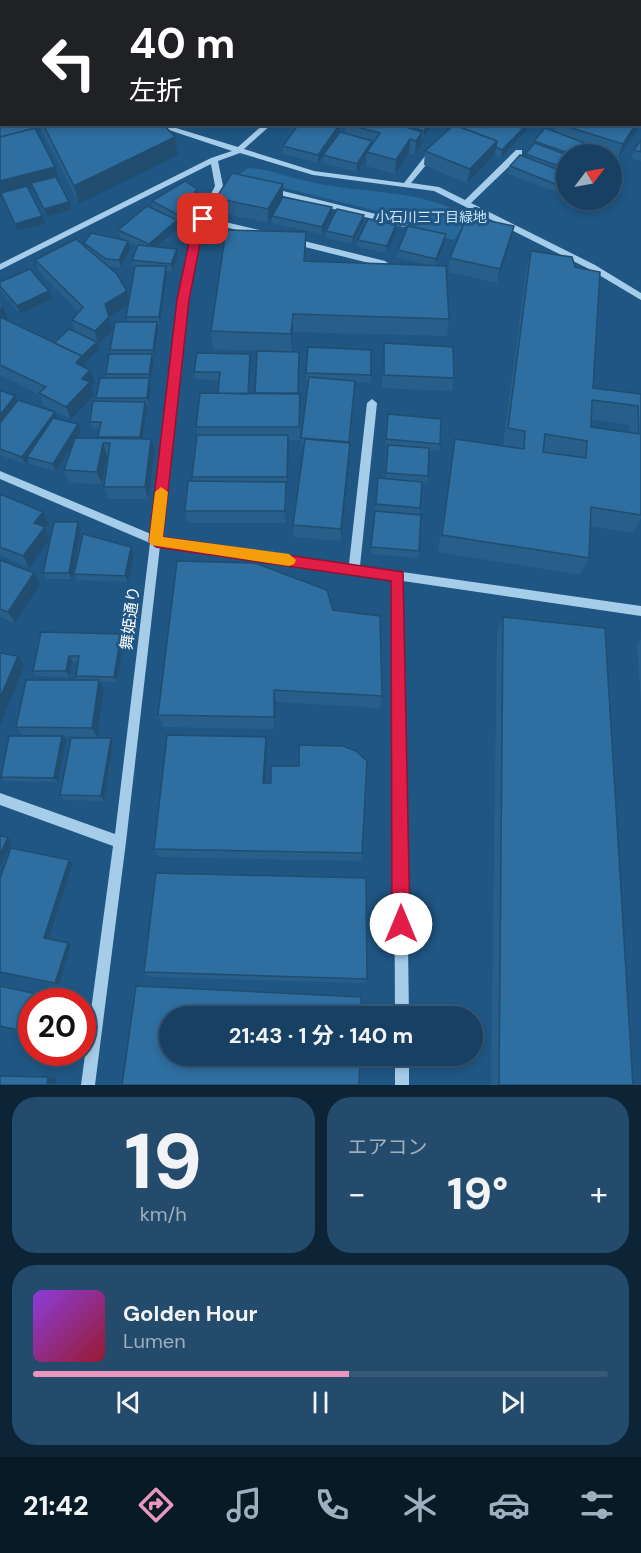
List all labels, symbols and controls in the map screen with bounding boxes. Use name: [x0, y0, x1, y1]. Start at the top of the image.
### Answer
text: 40 m: [129, 16, 235, 71]
icon: left: [30, 24, 108, 102]
text: 左折: [129, 73, 183, 108]
north arrow: [556, 144, 622, 210]
map controls: [556, 144, 622, 210]
pin: [177, 193, 228, 244]
icon: arrive: [186, 202, 219, 235]
park label: 小石川三丁目緑地: [375, 208, 487, 226]
street label: 舞姫通り: [116, 585, 144, 651]
position arrow: [369, 892, 433, 956]
speed limit sign: 20: [18, 988, 96, 1066]
text: 21:43 · 1 分 · 140 m: [229, 1021, 413, 1050]
text: 19: [124, 1111, 202, 1212]
text: エアコン: [348, 1134, 428, 1160]
text: 19°: [447, 1164, 508, 1223]
text: −: [348, 1172, 366, 1215]
text: +: [590, 1172, 608, 1215]
text: km/h: [140, 1201, 187, 1227]
text: Golden Hour: [123, 1299, 258, 1328]
text: Lumen: [123, 1328, 186, 1354]
icon: previous: [112, 1386, 145, 1419]
icon: pause: [304, 1386, 337, 1419]
icon: next: [496, 1386, 529, 1419]
icon: directions: [135, 1484, 177, 1526]
icon: music: [223, 1484, 265, 1526]
icon: phone: [311, 1484, 353, 1526]
icon: climate: [399, 1484, 441, 1526]
icon: car: [488, 1484, 530, 1526]
icon: filters: [576, 1484, 618, 1526]
text: 21:42: [23, 1488, 89, 1523]

